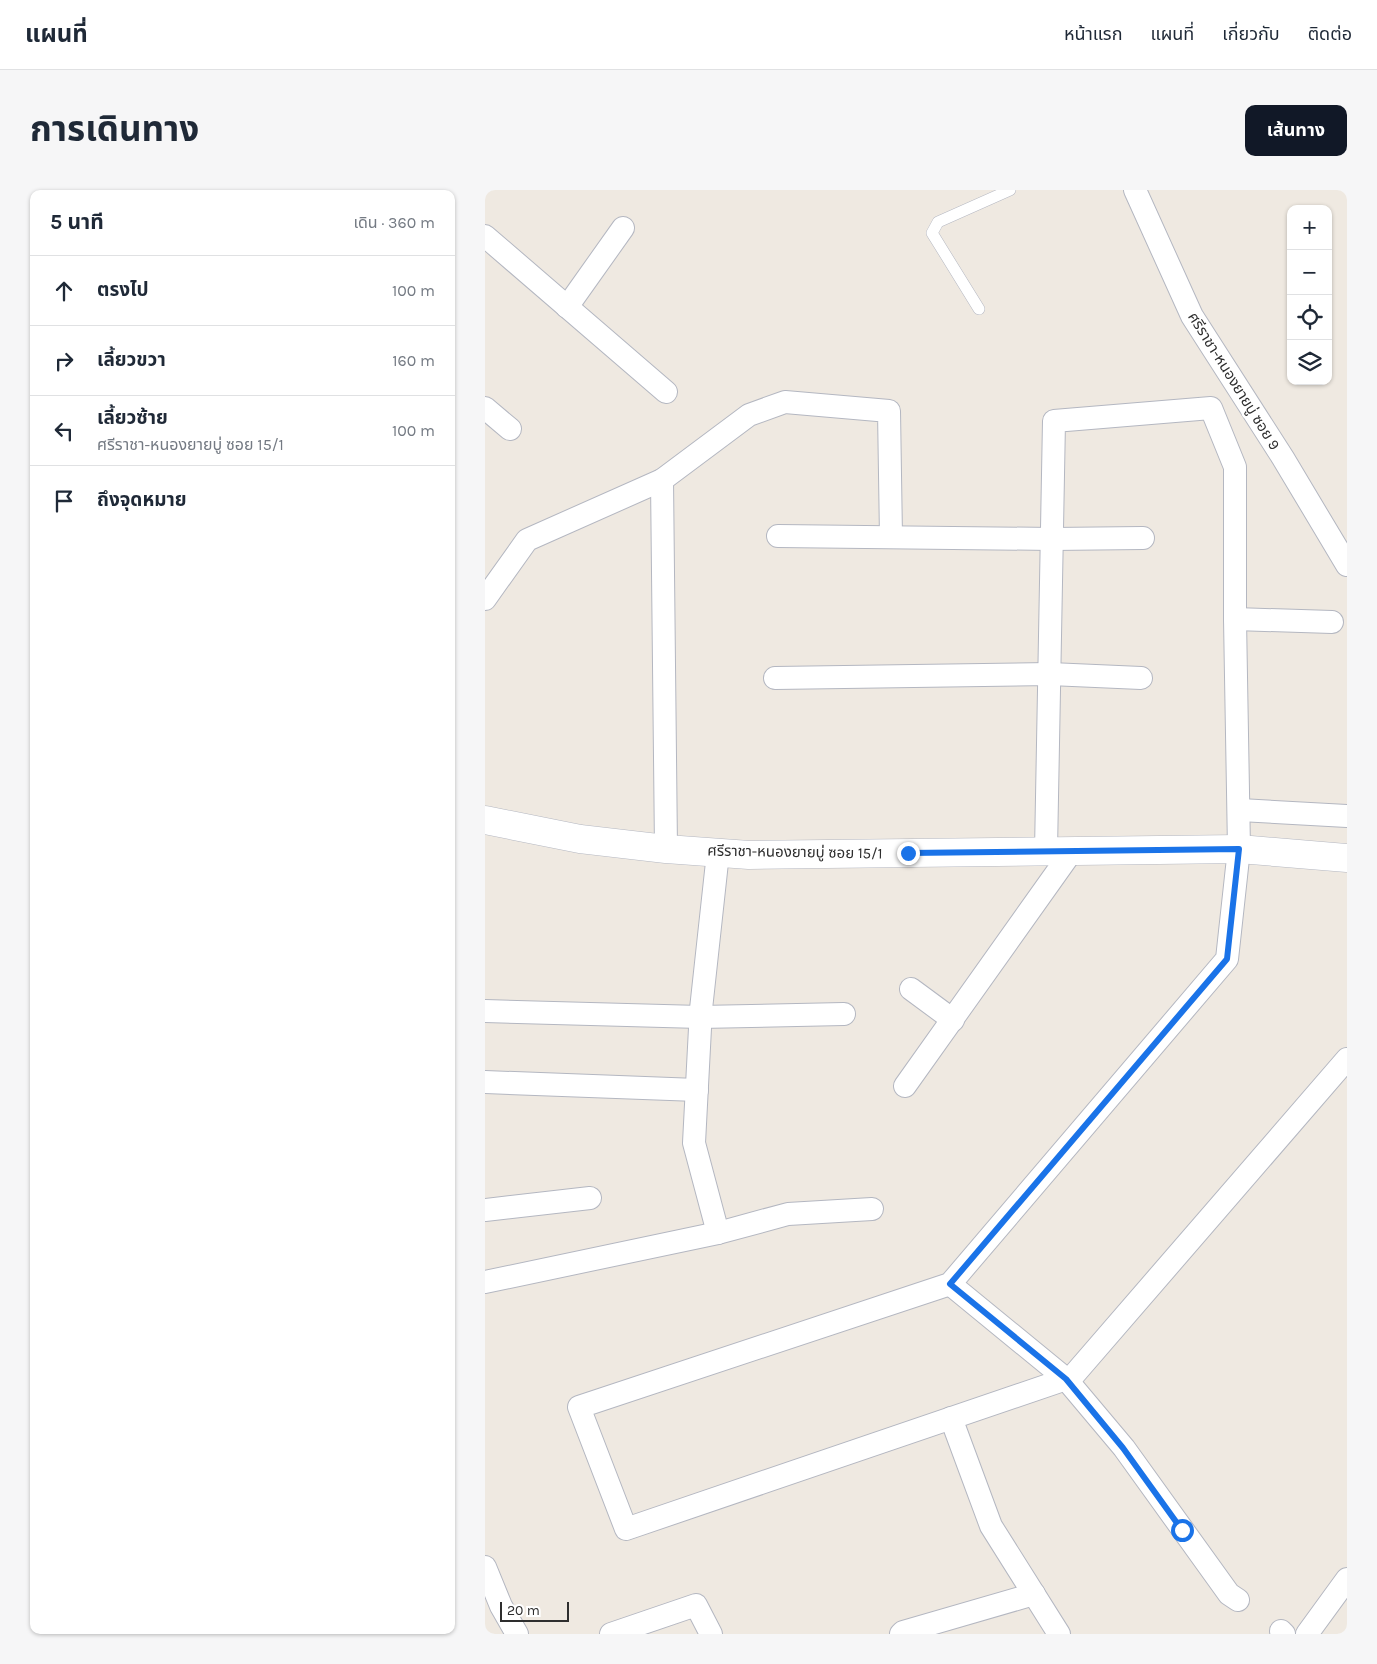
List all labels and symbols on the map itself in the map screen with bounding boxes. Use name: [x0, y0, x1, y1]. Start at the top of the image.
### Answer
street label: ศรีราชา-หนองยายบู่ ซอย 9: [1184, 309, 1284, 453]
street label: ศรีราชา-หนองยายบู่ ซอย 15/1: [707, 841, 883, 863]
route end: [897, 842, 920, 865]
route start: [1171, 1519, 1194, 1542]
scale bar: [500, 1599, 569, 1622]

